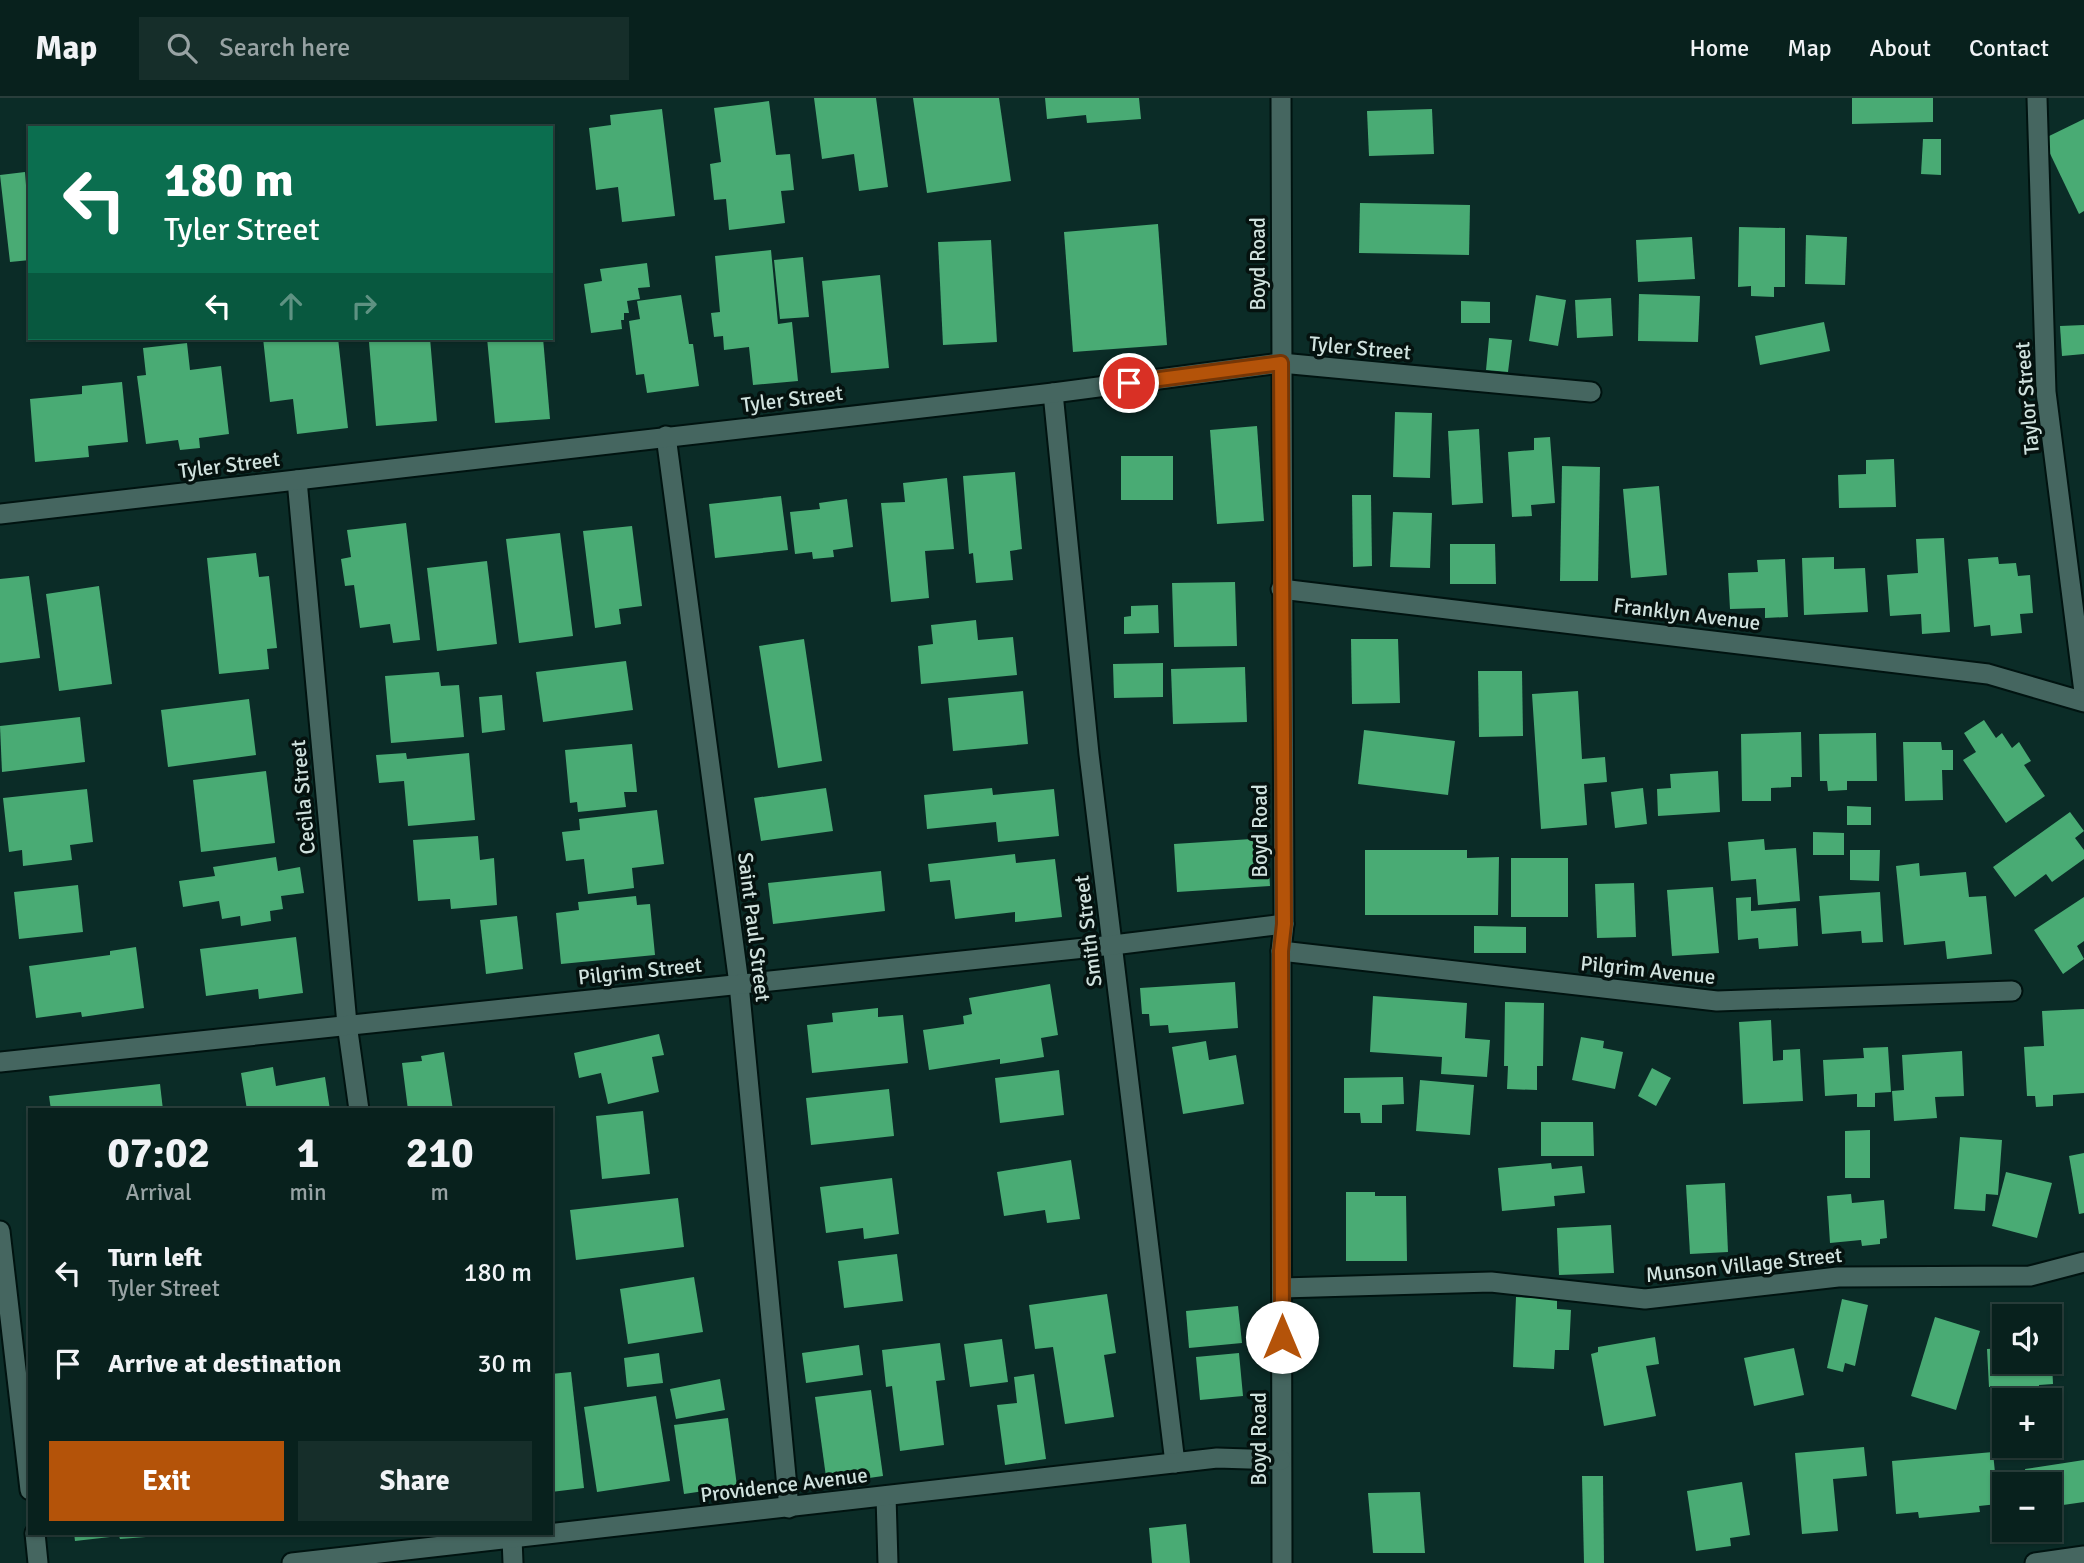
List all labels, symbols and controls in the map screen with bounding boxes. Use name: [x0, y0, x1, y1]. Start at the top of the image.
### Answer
search box: [139, 17, 629, 80]
text: Map: [35, 28, 97, 69]
icon: search: [163, 29, 201, 67]
text: Search here: [219, 32, 350, 64]
text: Home: [1689, 33, 1749, 63]
text: Map: [1787, 33, 1832, 63]
text: About: [1870, 33, 1931, 63]
text: Contact: [1969, 33, 2049, 63]
text: 180 m: [164, 150, 294, 210]
icon: left: [49, 154, 140, 245]
text: Tyler Street: [164, 210, 320, 249]
street label: Boyd Road: [1245, 217, 1271, 311]
icon: left: [199, 287, 237, 325]
icon: ahead: [272, 287, 310, 325]
icon: right: [345, 287, 383, 325]
street label: Tyler Street: [1308, 331, 1412, 365]
street label: Taylor Street: [2009, 341, 2045, 455]
pin: [1099, 353, 1159, 413]
icon: arrive: [1110, 364, 1148, 402]
street label: Tyler Street: [740, 380, 844, 418]
street label: Tyler Street: [177, 446, 281, 484]
street label: Franklyn Avenue: [1612, 592, 1762, 636]
street label: Cecila Street: [285, 739, 321, 855]
street label: Boyd Road: [1247, 784, 1273, 878]
street label: Saint Paul Street: [732, 851, 776, 1003]
street label: Smith Street: [1068, 874, 1108, 988]
street label: Pilgrim Avenue: [1579, 950, 1717, 990]
street label: Pilgrim Street: [577, 952, 703, 990]
text: 07:02: [107, 1128, 210, 1179]
text: 1: [297, 1128, 319, 1179]
text: 210: [406, 1128, 474, 1179]
text: Arrival: [126, 1178, 192, 1207]
text: min: [289, 1178, 327, 1207]
text: m: [431, 1178, 449, 1207]
text: Turn left: [108, 1242, 202, 1274]
street label: Munson Village Street: [1644, 1242, 1844, 1288]
icon: left: [49, 1254, 87, 1292]
text: 180 m: [463, 1257, 532, 1289]
text: Tyler Street: [108, 1274, 220, 1303]
position arrow: [1245, 1300, 1319, 1374]
map controls: [1992, 1304, 2062, 1542]
button: sound: [1992, 1304, 2062, 1374]
icon: arrive: [49, 1345, 87, 1383]
text: Arrive at destination: [108, 1348, 341, 1380]
text: 30 m: [477, 1348, 532, 1380]
button: +: [1992, 1388, 2062, 1458]
street label: Boyd Road: [1246, 1392, 1272, 1486]
button: Exit: [49, 1441, 284, 1521]
button: Share: [298, 1441, 532, 1521]
street label: Providence Avenue: [699, 1462, 869, 1508]
button: −: [1992, 1472, 2062, 1542]

